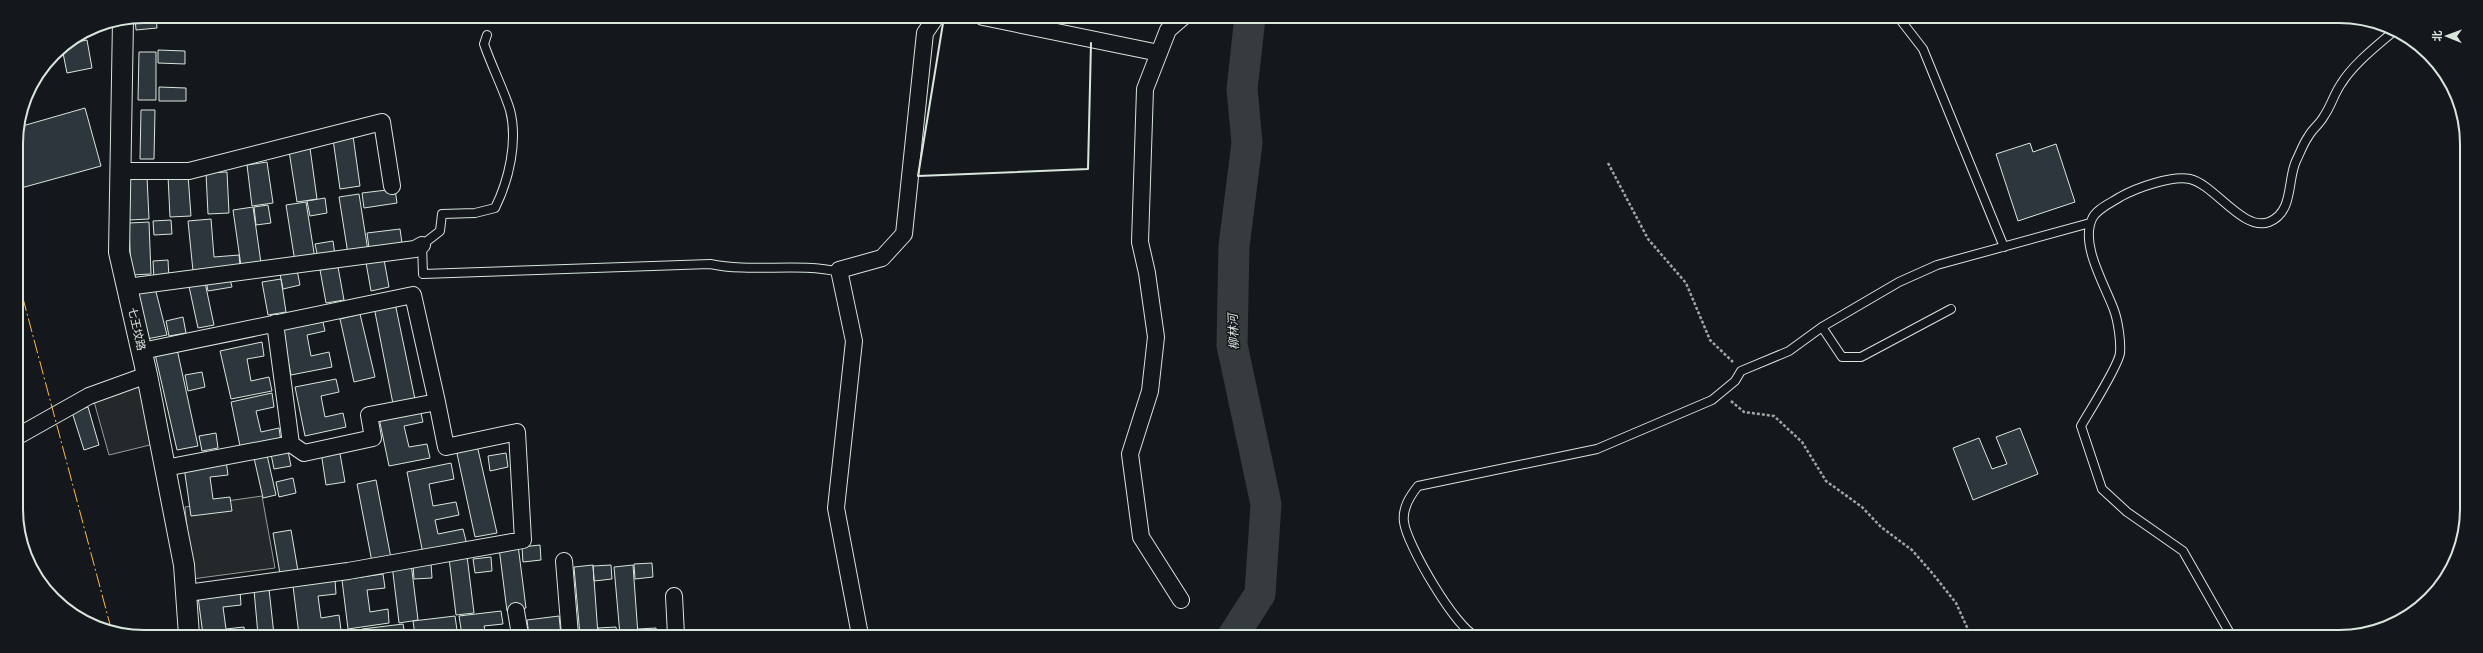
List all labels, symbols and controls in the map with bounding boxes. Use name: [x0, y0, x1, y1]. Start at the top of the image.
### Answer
north arrow: [2427, 16, 2467, 56]
text: 北: [2430, 30, 2444, 41]
street label: 七王坟路: [125, 306, 149, 352]
water label: 柳林河: [1225, 312, 1241, 350]

